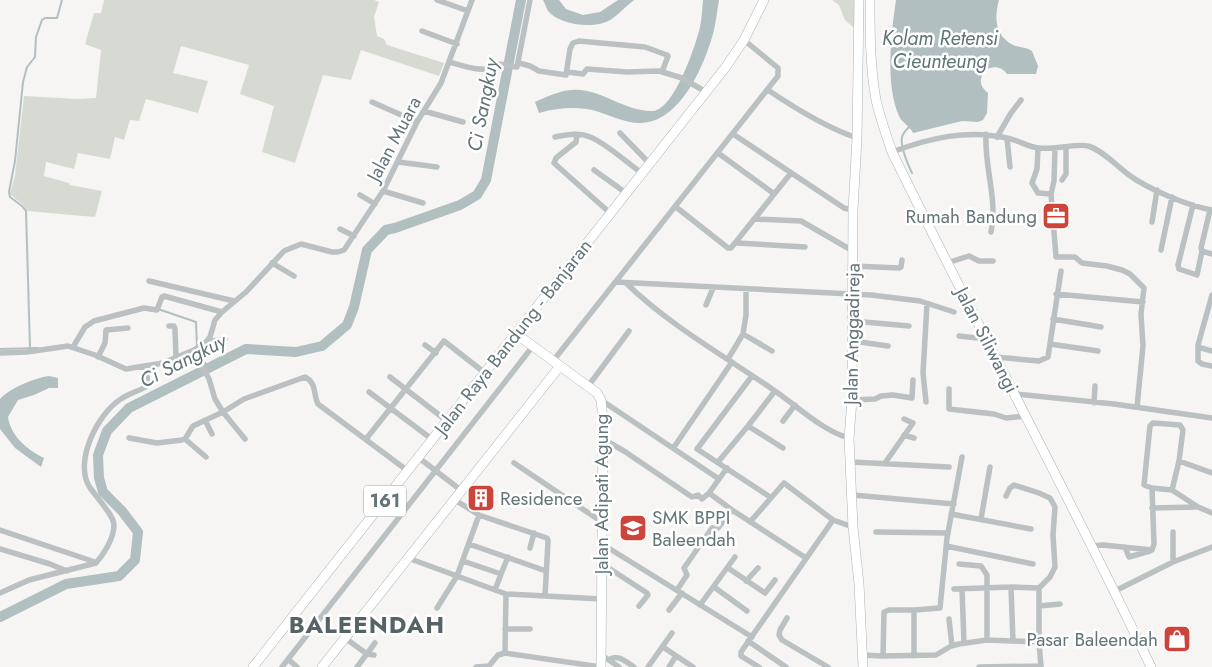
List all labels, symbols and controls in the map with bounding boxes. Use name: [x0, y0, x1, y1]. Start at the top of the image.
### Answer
water label: Kolam Retensi Cieunteung: [882, 24, 999, 76]
water label: Ci Sangkuy: [460, 54, 507, 154]
street label: Jalan Muara: [359, 92, 428, 189]
office icon: Rumah Bandung: [1041, 201, 1071, 231]
place label: Rumah Bandung: [905, 203, 1037, 230]
street label: Jalan Raya Bandung - Banjaran: [426, 233, 598, 443]
street label: Jalan Anggadireja: [837, 263, 867, 408]
street label: Jalan Siliwangi: [947, 280, 1025, 398]
water label: Ci Sangkuy: [134, 326, 233, 395]
street label: Jalan Adipati Agung: [588, 414, 615, 577]
building icon: Residence: [466, 483, 496, 513]
place label: Residence: [500, 485, 583, 512]
road number: 161: [364, 486, 406, 516]
place label: SMK BPPI Baleendah: [652, 504, 736, 553]
school or university icon: SMK BPPI Baleendah: [618, 513, 648, 543]
district label: BALEENDAH: [289, 607, 445, 642]
shop icon: Pasar Baleendah: [1162, 624, 1192, 654]
place label: Pasar Baleendah: [1026, 626, 1158, 653]

